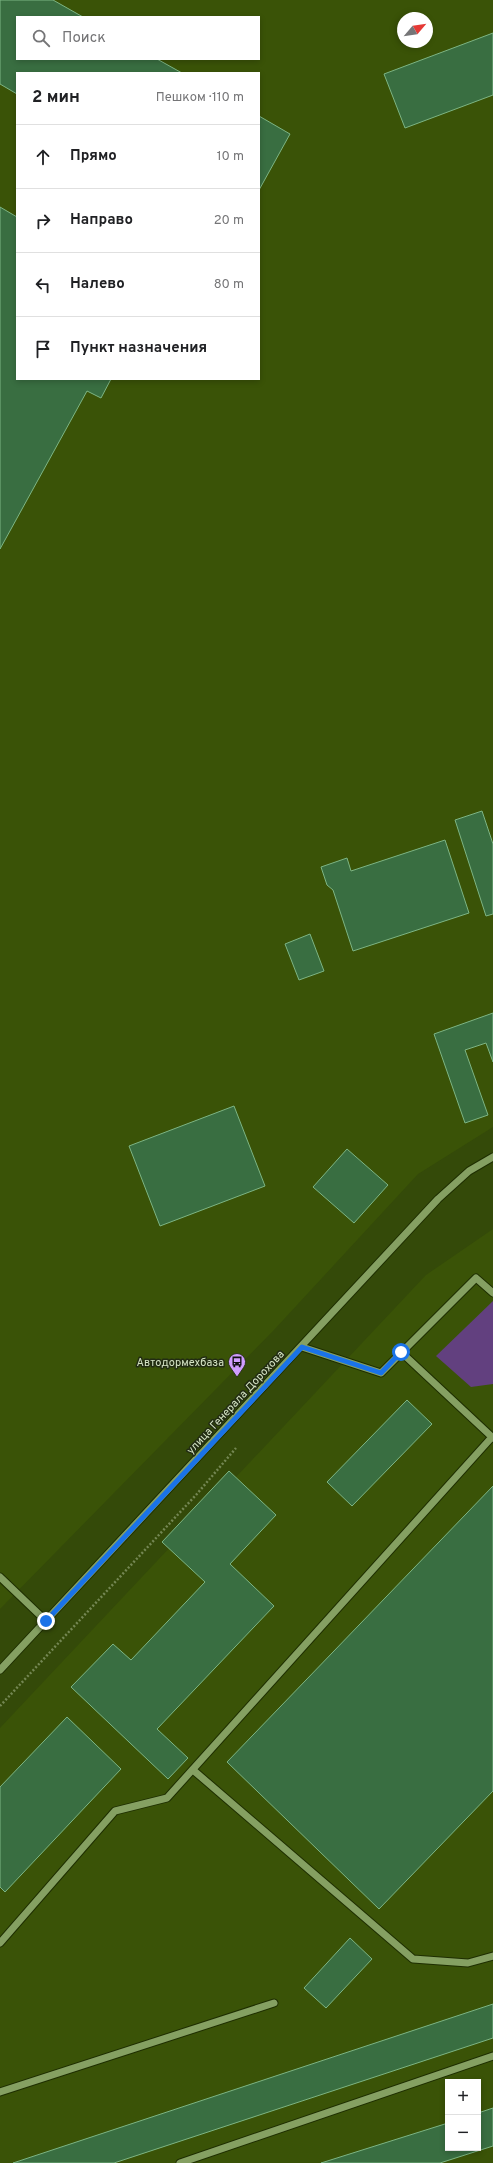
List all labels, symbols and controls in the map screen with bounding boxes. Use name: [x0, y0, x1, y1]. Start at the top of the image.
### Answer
north arrow: [397, 12, 433, 48]
search box: [16, 16, 260, 60]
icon: search: [30, 27, 52, 49]
text: Поиск: [62, 29, 106, 48]
text: 2 мин: [32, 87, 80, 109]
text: Пешком · 110 m: [156, 90, 244, 106]
icon: ahead: [32, 146, 54, 168]
text: Прямо: [70, 147, 117, 166]
text: 10 m: [217, 149, 244, 165]
icon: right: [32, 210, 54, 232]
text: Направо: [70, 211, 133, 230]
text: 20 m: [214, 213, 244, 229]
icon: left: [32, 274, 54, 296]
text: Налево: [70, 275, 125, 294]
text: 80 m: [214, 277, 244, 293]
icon: arrive: [32, 338, 54, 360]
text: Пункт назначения: [70, 339, 207, 358]
route start: [392, 1343, 410, 1361]
street label: улица Генерала Дорохова: [184, 1348, 288, 1458]
bus stop icon: Автодормехбаза: [227, 1352, 247, 1377]
place label: Автодормехбаза: [137, 1356, 224, 1370]
route end: [37, 1612, 55, 1630]
map controls: [445, 2079, 481, 2151]
button: +: [445, 2079, 481, 2115]
button: −: [445, 2115, 481, 2151]

